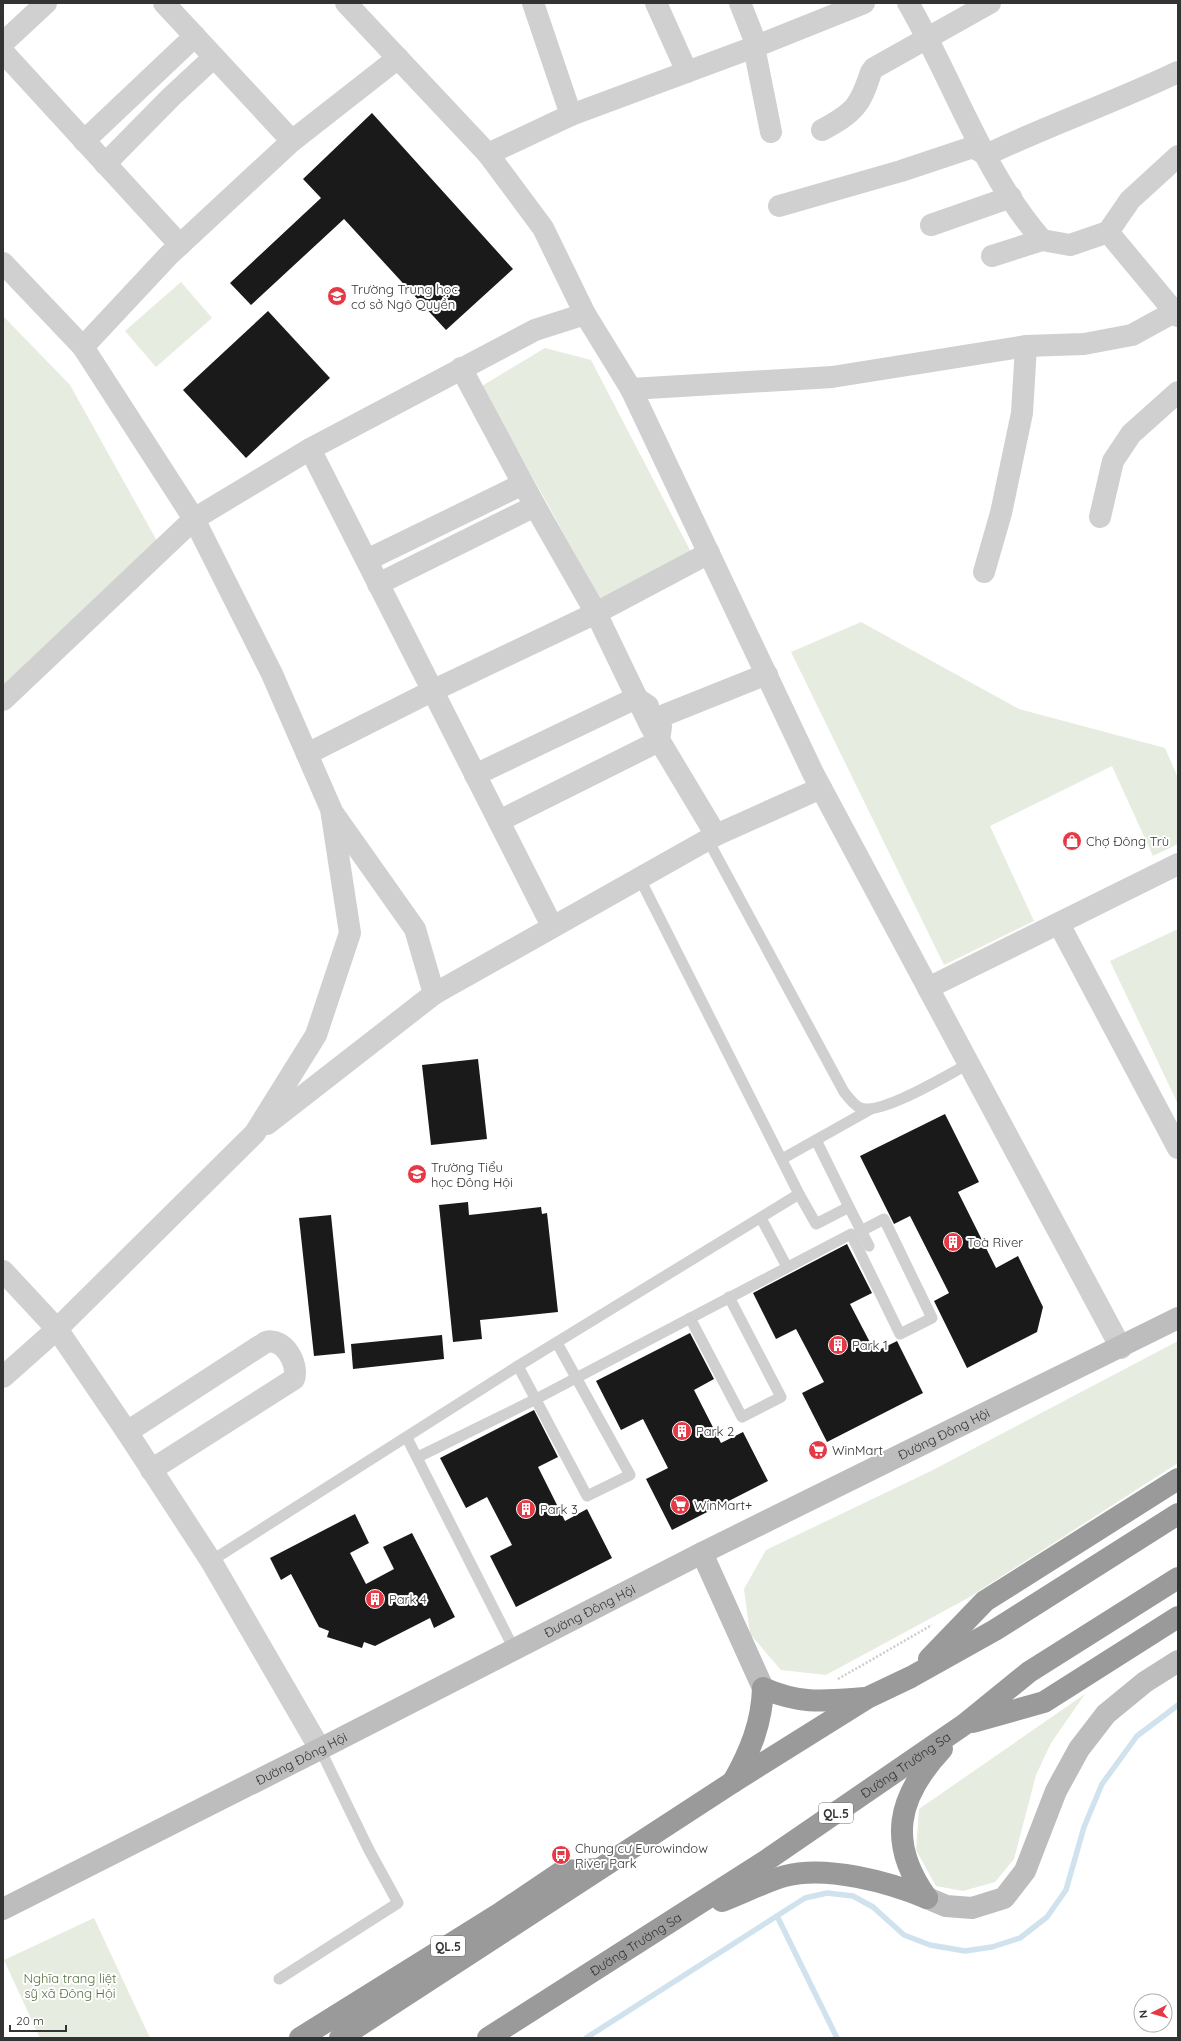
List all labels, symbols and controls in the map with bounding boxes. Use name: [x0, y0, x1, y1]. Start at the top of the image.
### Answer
place label: Trường Trung học cơ sở Ngô Quyền: [351, 281, 458, 312]
school or university icon: Trường Trung học cơ sở Ngô Quyền: [326, 285, 348, 307]
shop icon: Chợ Đông Trù: [1061, 830, 1083, 852]
place label: Chợ Đông Trù: [1086, 833, 1169, 849]
place label: Trường Tiểu học Đông Hội: [431, 1159, 513, 1190]
school or university icon: Trường Tiểu học Đông Hội: [406, 1163, 428, 1185]
building icon: Toà River: [942, 1231, 964, 1253]
place label: Toà River: [967, 1234, 1023, 1250]
building icon: Park 1: [827, 1334, 849, 1356]
place label: Park 1: [852, 1337, 888, 1353]
street label: Đường Đông Hội: [895, 1404, 992, 1463]
building icon: Park 2: [671, 1420, 693, 1442]
place label: Park 2: [696, 1423, 734, 1439]
supermarket icon: WinMart: [807, 1439, 829, 1461]
place label: WinMart: [832, 1442, 883, 1458]
supermarket icon: WinMart+: [669, 1494, 691, 1516]
place label: WinMart+: [694, 1497, 752, 1513]
building icon: Park 3: [515, 1498, 537, 1520]
place label: Park 3: [540, 1501, 578, 1517]
street label: Đường Đông Hội: [541, 1581, 638, 1641]
building icon: Park 4: [364, 1588, 386, 1610]
place label: Park 4: [389, 1591, 427, 1607]
street label: Đường Trường Sa: [857, 1728, 954, 1801]
street label: Đường Đông Hội: [253, 1729, 349, 1788]
road number: QL.5: [819, 1803, 853, 1823]
place label: Chung cư Eurowindow River Park: [575, 1840, 708, 1871]
bus stop icon: Chung cư Eurowindow River Park: [550, 1844, 572, 1866]
street label: Đường Trường Sa: [587, 1909, 684, 1979]
road number: QL.5: [431, 1936, 465, 1956]
park label: Nghĩa trang liệt sỹ xã Đông Hội: [23, 1970, 117, 2001]
north arrow: [1133, 1993, 1173, 2033]
scale bar: [10, 2007, 66, 2033]
text: N: [1136, 2009, 1150, 2019]
text: 20 m: [16, 2013, 44, 2028]

